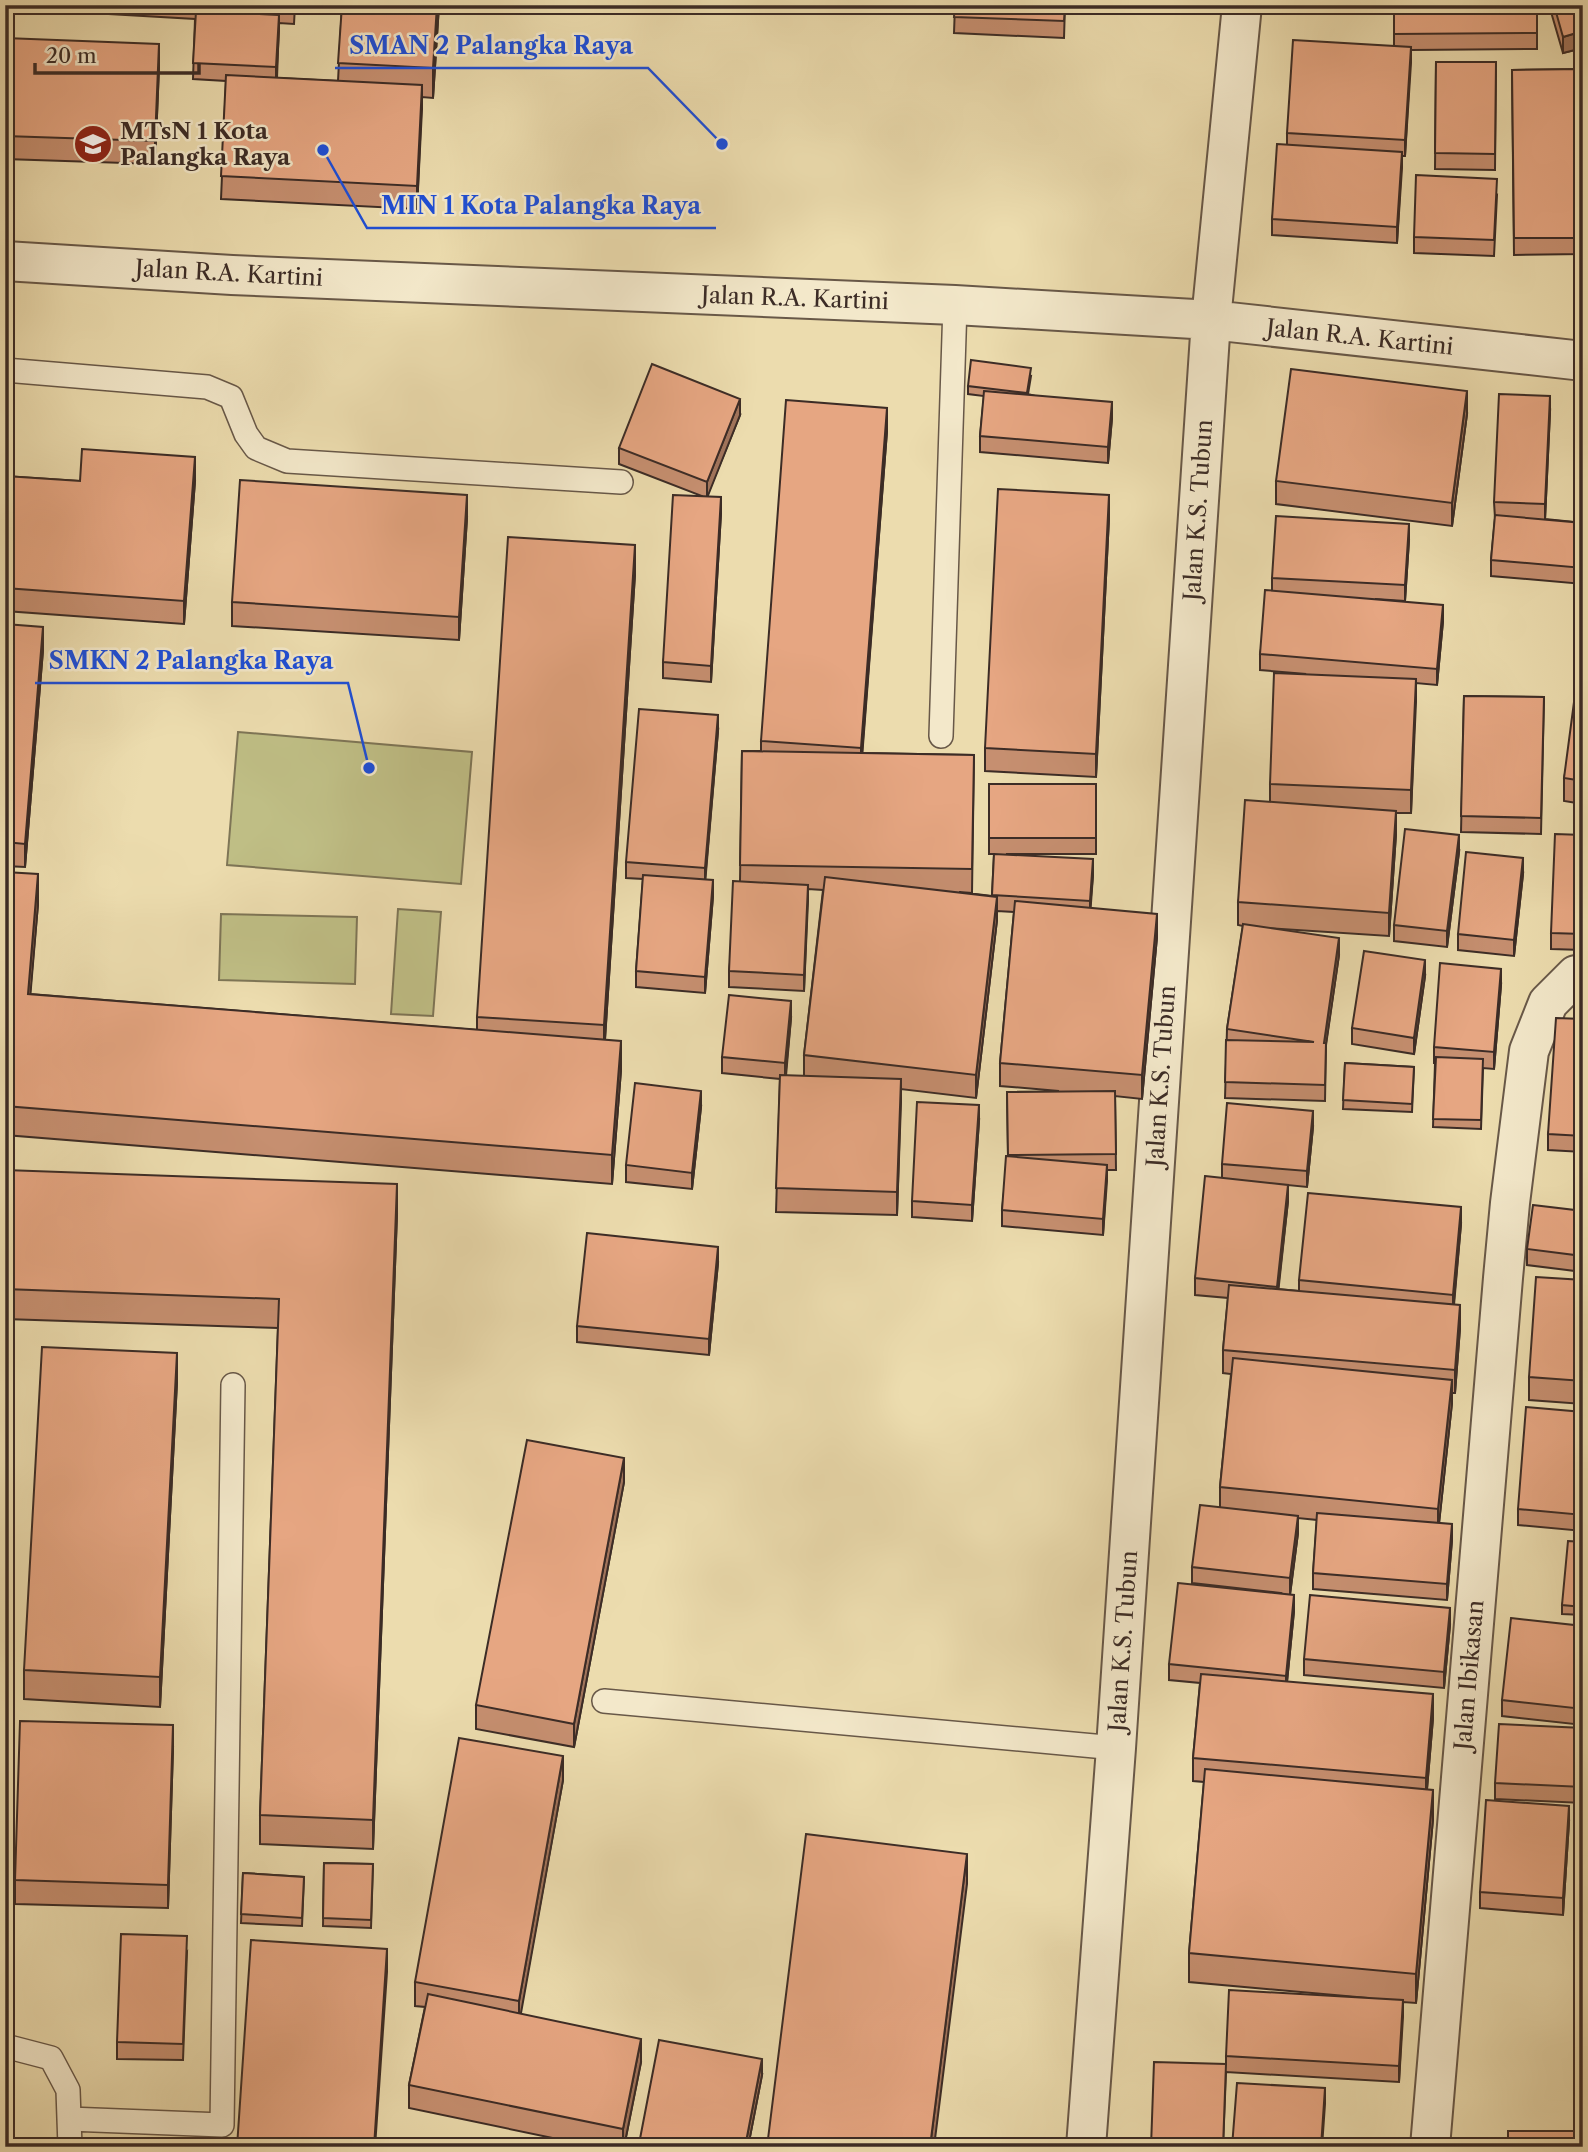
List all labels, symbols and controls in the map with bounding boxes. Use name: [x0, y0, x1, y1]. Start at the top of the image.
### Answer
callout: SMAN 2 Palangka Raya: [335, 23, 648, 68]
text: SMAN 2 Palangka Raya: [349, 31, 634, 60]
scale bar: [35, 32, 200, 76]
text: 20 m: [46, 43, 97, 68]
place label: MTsN 1 Kota Palangka Raya: [120, 117, 291, 171]
school or university icon: MTsN 1 Kota Palangka Raya: [72, 123, 114, 165]
callout: MIN 1 Kota Palangka Raya: [367, 183, 716, 228]
text: MIN 1 Kota Palangka Raya: [381, 191, 702, 220]
street label: Jalan R.A. Kartini: [131, 254, 324, 292]
street label: Jalan R.A. Kartini: [698, 281, 889, 315]
street label: Jalan R.A. Kartini: [1262, 313, 1455, 361]
street label: Jalan K.S. Tubun: [1177, 418, 1218, 605]
callout: SMKN 2 Palangka Raya: [35, 638, 348, 683]
text: SMKN 2 Palangka Raya: [49, 646, 334, 675]
street label: Jalan K.S. Tubun: [1140, 984, 1181, 1171]
street label: Jalan K.S. Tubun: [1102, 1549, 1143, 1736]
street label: Jalan Ibikasan: [1448, 1599, 1490, 1754]

